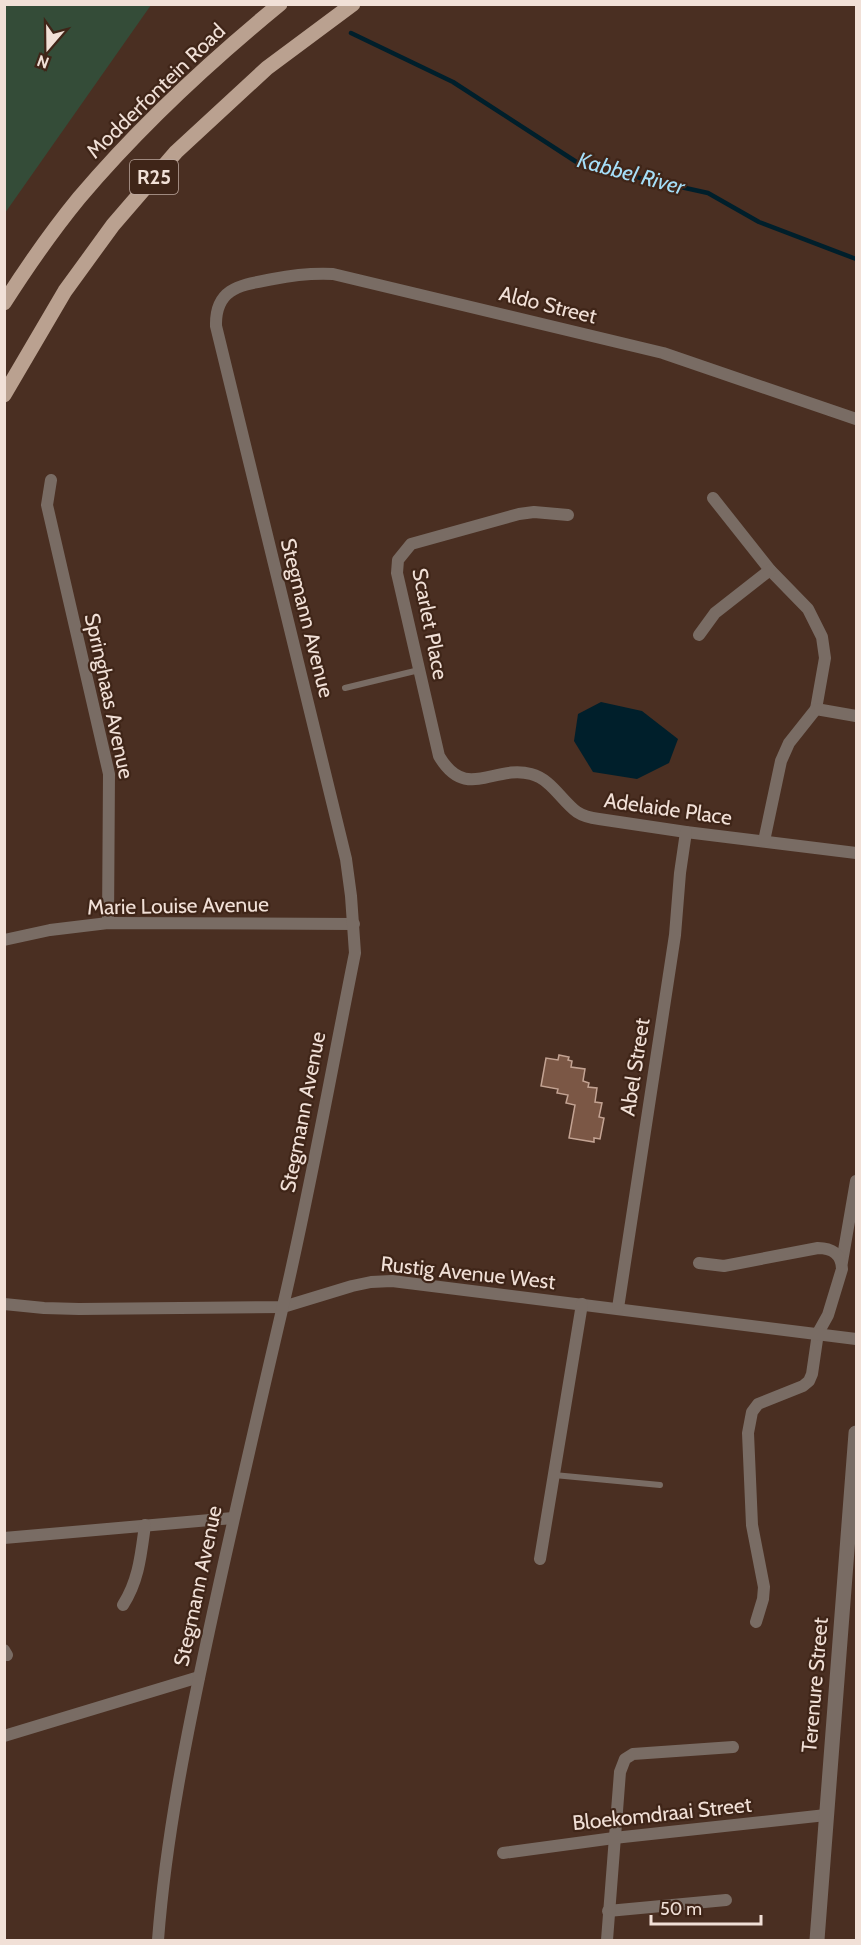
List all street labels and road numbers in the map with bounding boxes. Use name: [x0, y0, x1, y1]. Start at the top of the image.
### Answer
street label: Modderfontein Road: [81, 18, 230, 163]
road number: R25: [130, 160, 178, 194]
street label: Aldo Street: [497, 280, 599, 329]
street label: Stegmann Avenue: [276, 536, 339, 700]
street label: Scarlet Place: [407, 566, 454, 682]
street label: Springhaas Avenue: [80, 611, 139, 781]
street label: Adelaide Place: [603, 787, 734, 830]
street label: Marie Louise Avenue: [87, 891, 269, 920]
street label: Abel Street: [614, 1016, 655, 1118]
street label: Stegmann Avenue: [275, 1029, 330, 1195]
street label: Rustig Avenue West: [379, 1251, 557, 1294]
street label: Stegmann Avenue: [168, 1503, 227, 1668]
street label: Terenure Street: [796, 1616, 833, 1754]
street label: Bloekomdraai Street: [571, 1792, 753, 1835]

